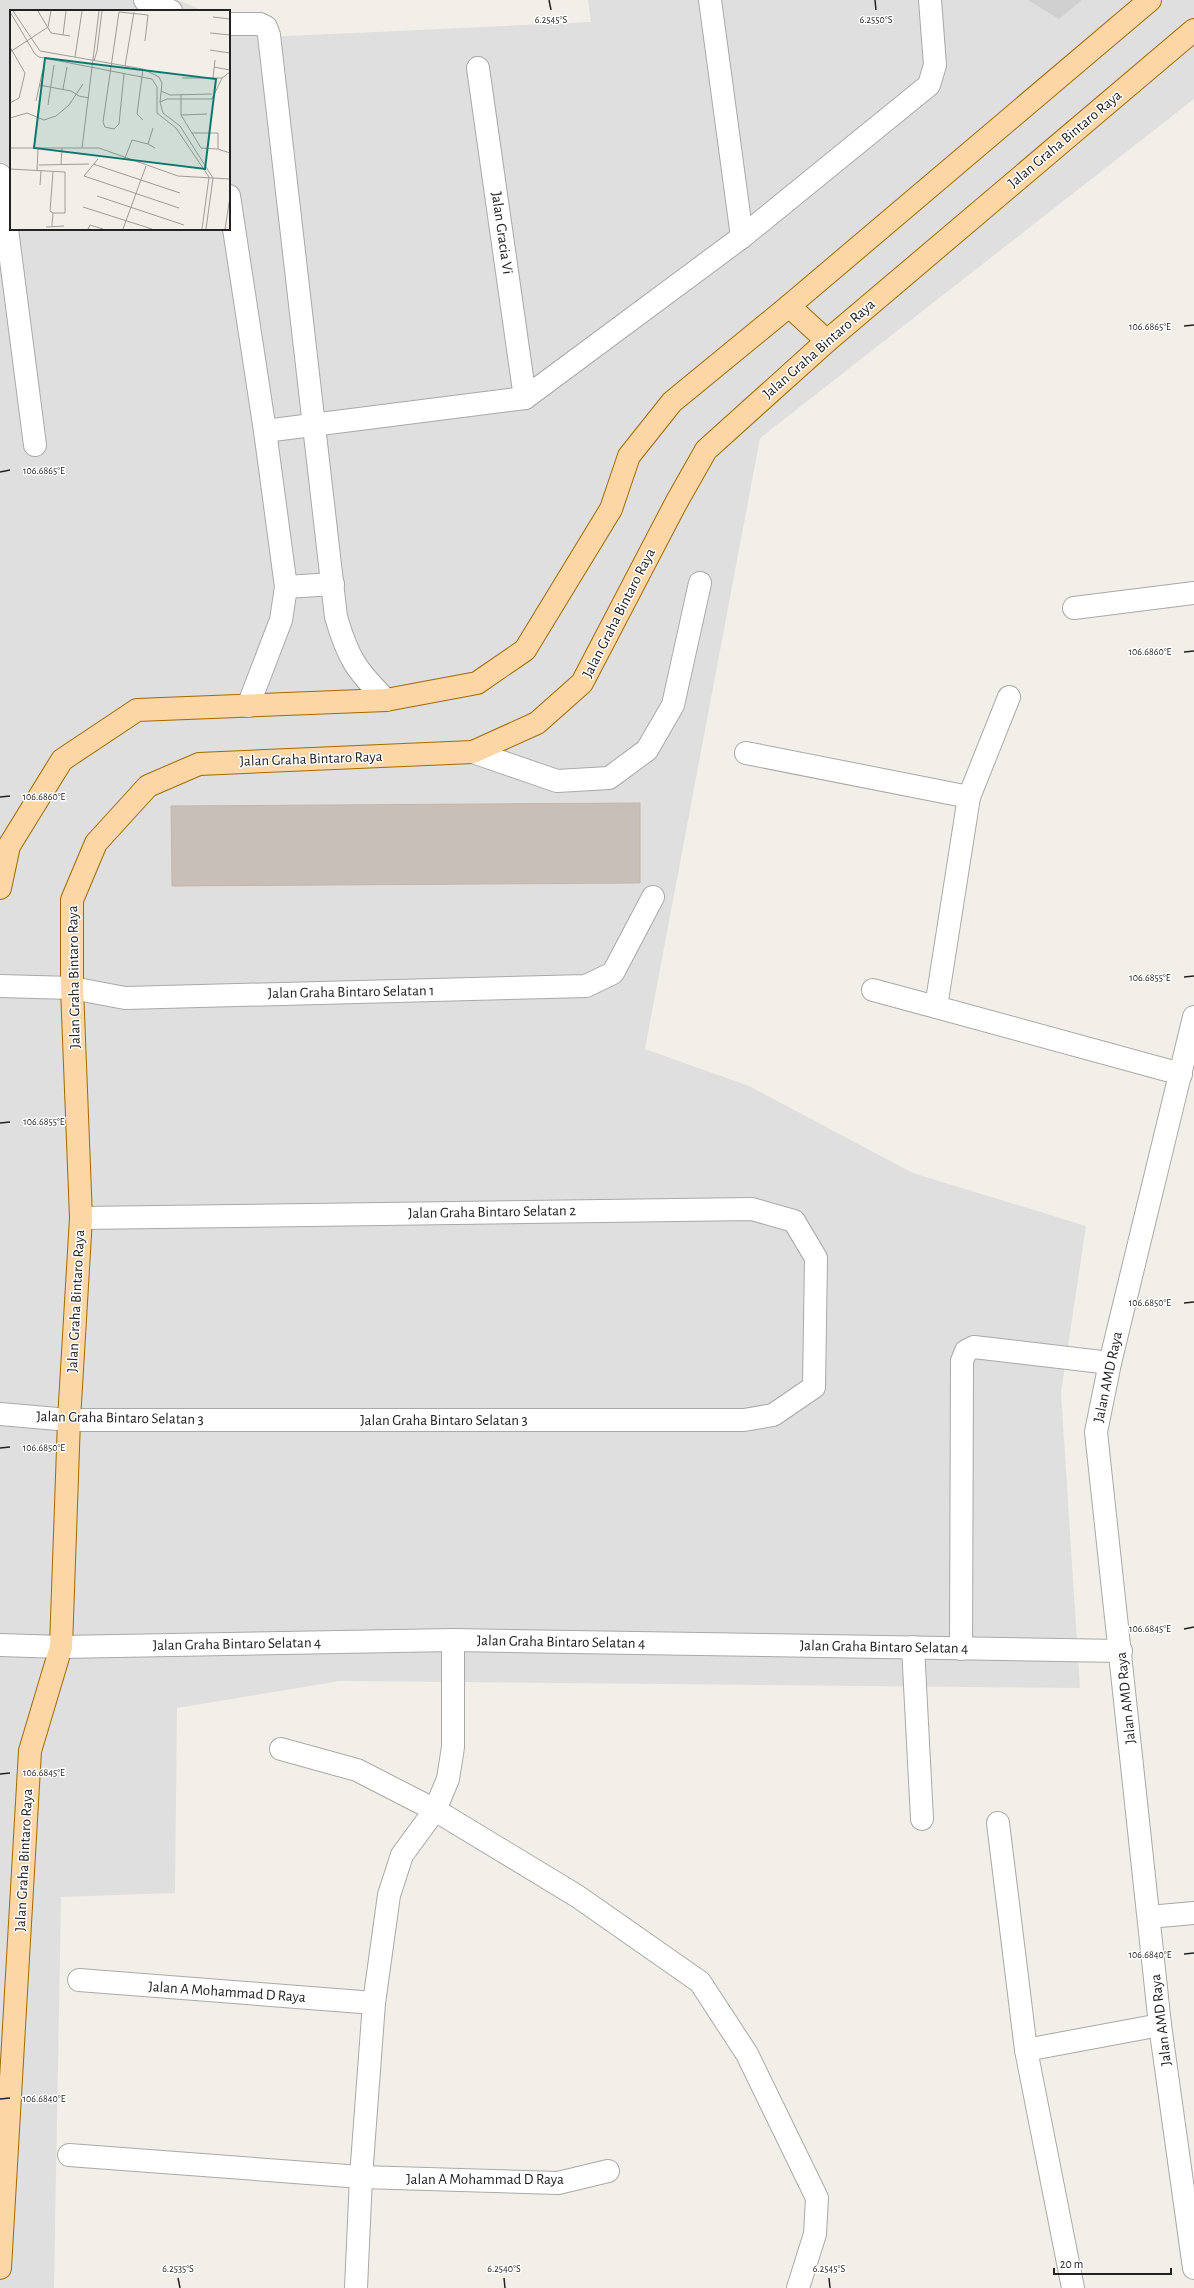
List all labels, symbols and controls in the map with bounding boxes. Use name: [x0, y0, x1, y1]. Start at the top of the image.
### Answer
inset map: [10, 10, 230, 230]
text: 6.2545°S: [535, 15, 567, 25]
text: 6.2550°S: [860, 15, 893, 25]
street label: Jalan Graha Bintaro Raya: [1005, 87, 1125, 191]
street label: Jalan Gracia Vi: [489, 191, 515, 275]
street label: Jalan Graha Bintaro Raya: [760, 296, 878, 402]
text: 106.6865°E: [1129, 322, 1171, 332]
text: 106.6865°E: [23, 466, 65, 476]
street label: Jalan Graha Bintaro Raya: [580, 546, 658, 680]
text: 106.6860°E: [1129, 647, 1172, 657]
street label: Jalan Graha Bintaro Raya: [239, 749, 383, 769]
text: 106.6860°E: [23, 792, 66, 802]
street label: Jalan Graha Bintaro Raya: [65, 905, 83, 1049]
text: 106.6855°E: [1129, 973, 1171, 983]
street label: Jalan Graha Bintaro Selatan 1: [268, 983, 434, 1001]
text: 106.6855°E: [23, 1117, 65, 1127]
street label: Jalan Graha Bintaro Selatan 2: [408, 1203, 576, 1221]
street label: Jalan Graha Bintaro Raya: [65, 1229, 87, 1373]
text: 106.6850°E: [1129, 1298, 1171, 1308]
street label: Jalan AMD Raya: [1091, 1330, 1125, 1424]
street label: Jalan Graha Bintaro Selatan 3: [36, 1409, 204, 1427]
street label: Jalan Graha Bintaro Selatan 3: [360, 1413, 528, 1428]
text: 106.6850°E: [23, 1443, 65, 1453]
text: 106.6845°E: [1129, 1624, 1171, 1634]
street label: Jalan Graha Bintaro Selatan 4: [477, 1633, 645, 1651]
street label: Jalan Graha Bintaro Selatan 4: [153, 1635, 321, 1653]
street label: Jalan Graha Bintaro Selatan 4: [800, 1638, 968, 1656]
street label: Jalan AMD Raya: [1114, 1651, 1138, 1745]
text: 106.6845°E: [23, 1768, 65, 1778]
street label: Jalan Graha Bintaro Raya: [13, 1788, 35, 1932]
text: 106.6840°E: [1129, 1950, 1172, 1960]
street label: Jalan AMD Raya: [1148, 1973, 1174, 2067]
street label: Jalan A Mohammad D Raya: [148, 1979, 306, 2005]
text: 106.6840°E: [23, 2094, 66, 2104]
street label: Jalan A Mohammad D Raya: [406, 2172, 564, 2187]
scale bar: [1054, 2250, 1171, 2276]
text: 20 m: [1060, 2258, 1083, 2270]
text: 6.2535°S: [162, 2264, 194, 2274]
text: 6.2540°S: [487, 2264, 521, 2274]
text: 6.2545°S: [813, 2264, 845, 2274]

